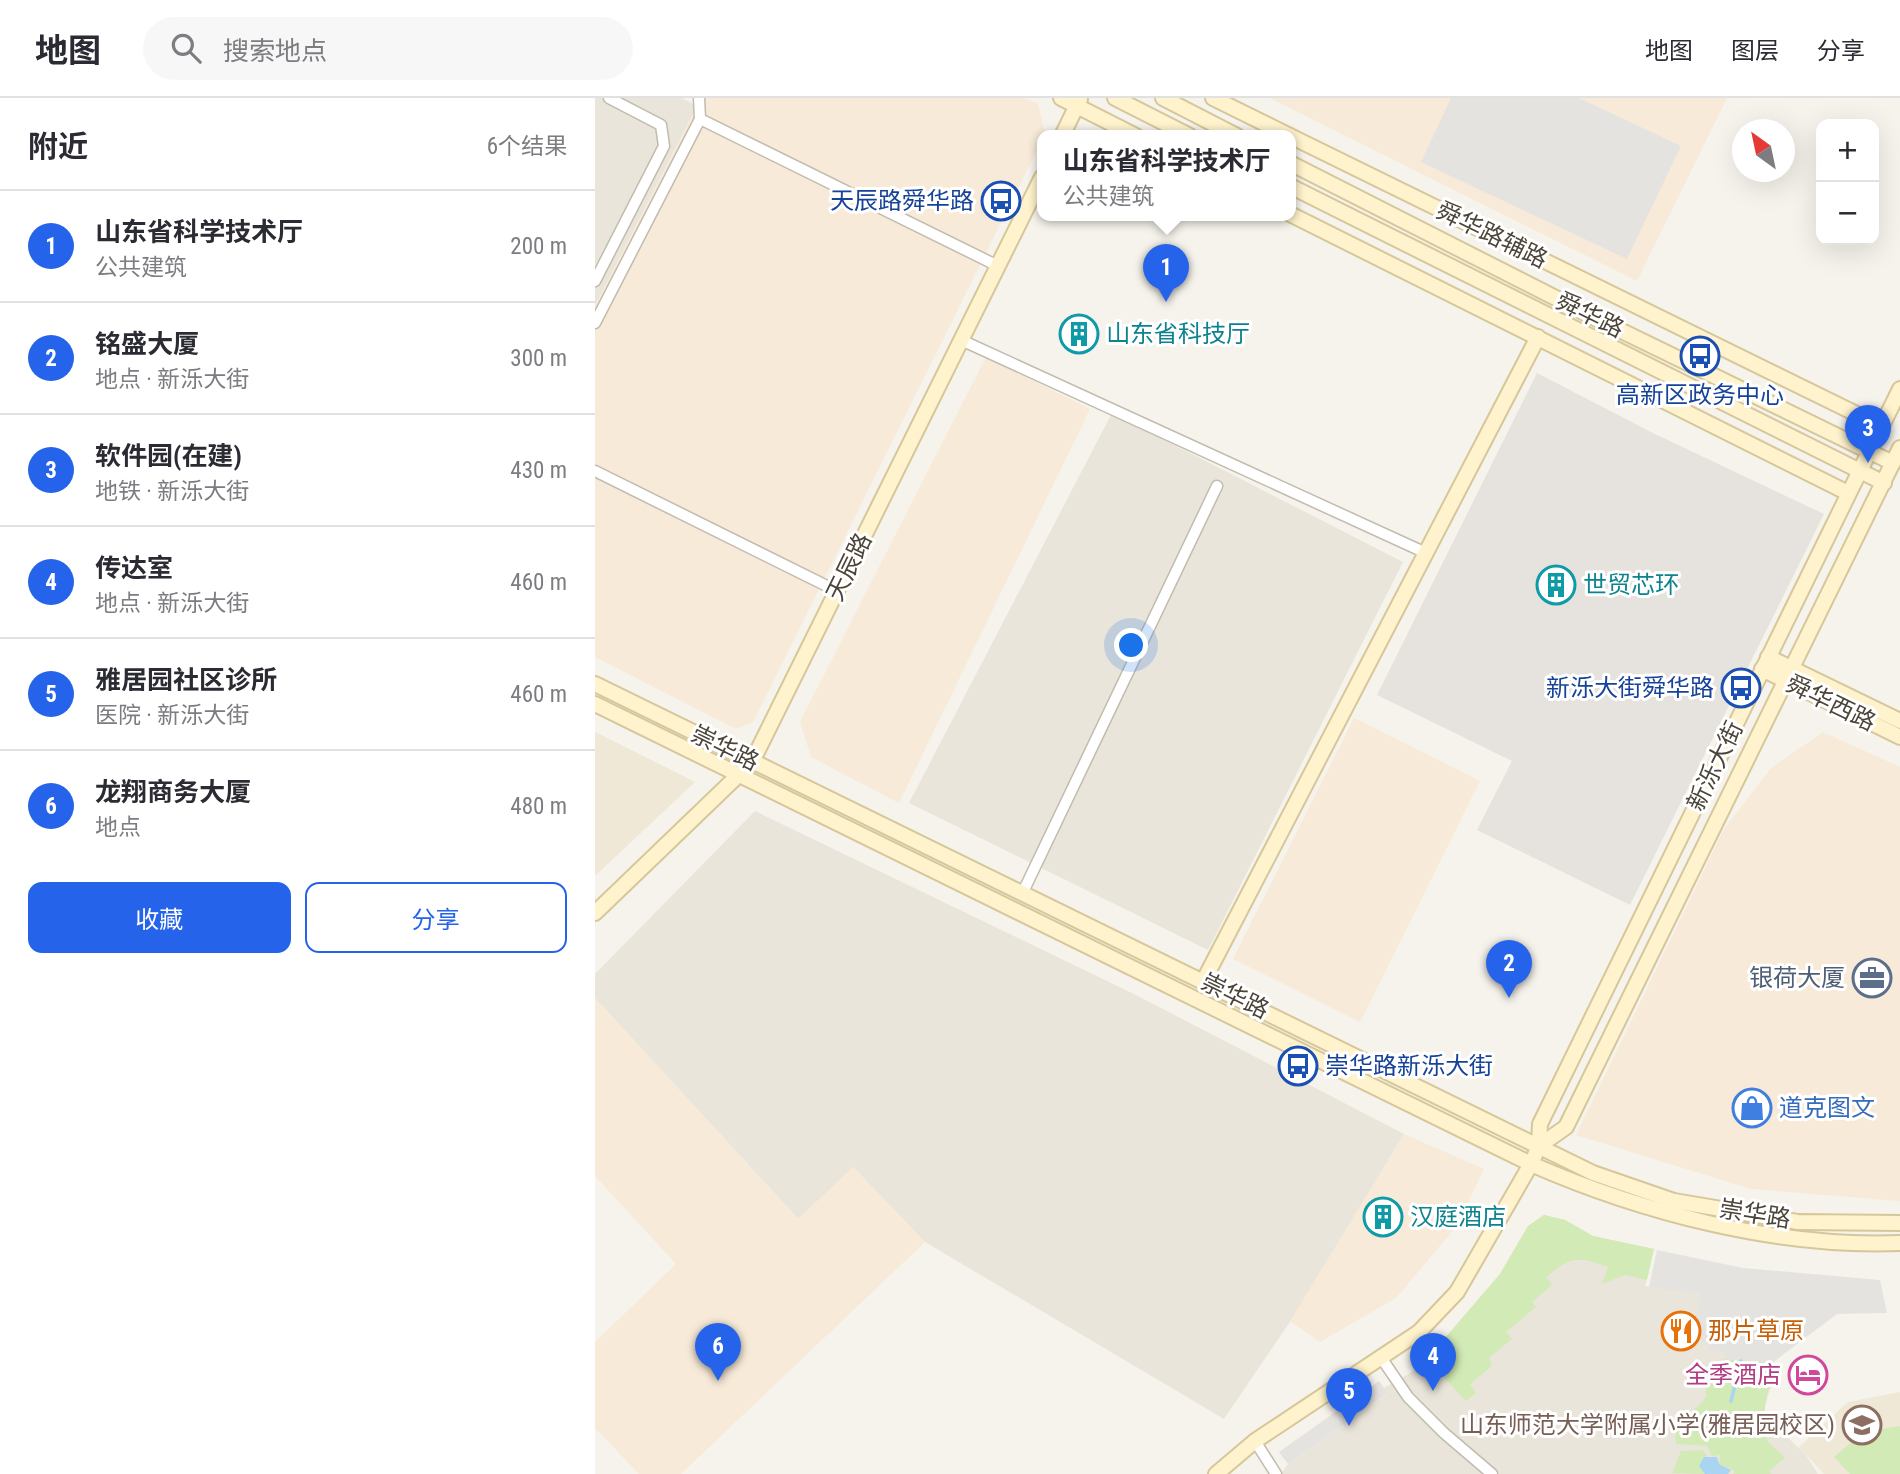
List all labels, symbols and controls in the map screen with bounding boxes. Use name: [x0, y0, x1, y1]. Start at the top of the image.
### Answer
search box: [143, 17, 633, 80]
icon: search: [167, 29, 205, 67]
text: 地图: [35, 31, 101, 70]
text: 搜索地点: [223, 36, 327, 66]
text: 地图: [1645, 37, 1693, 65]
text: 图层: [1731, 37, 1779, 65]
text: 分享: [1817, 37, 1865, 65]
north arrow: [1732, 119, 1795, 182]
map controls: [1816, 119, 1879, 245]
button: +: [1816, 119, 1879, 182]
text: 附近: [28, 129, 88, 164]
popup: [1037, 130, 1296, 221]
text: 6个结果: [487, 133, 567, 160]
text: 山东省科学技术厅: [1062, 146, 1271, 176]
bus stop icon: 天辰路舜华路: [980, 180, 1022, 222]
button: −: [1816, 182, 1879, 245]
text: 公共建筑: [1062, 183, 1154, 210]
place label: 天辰路舜华路: [830, 187, 974, 215]
street label: 舜华路辅路: [1432, 196, 1552, 274]
text: 山东省科学技术厅: [95, 217, 303, 247]
text: 1: [45, 233, 57, 260]
text: 200 m: [510, 233, 567, 260]
pin: 1: [1143, 244, 1189, 302]
text: 公共建筑: [95, 254, 187, 281]
street label: 舜华路: [1552, 287, 1628, 343]
building icon: 山东省科技厅: [1058, 313, 1100, 355]
place label: 山东省科技厅: [1106, 320, 1250, 348]
text: 铭盛大厦: [95, 329, 199, 359]
bus stop icon: 高新区政务中心: [1679, 335, 1721, 377]
text: 2: [45, 345, 57, 372]
text: 300 m: [510, 345, 567, 372]
text: 地点 · 新泺大街: [95, 366, 249, 393]
place label: 高新区政务中心: [1616, 381, 1784, 409]
pin: 3: [1845, 405, 1891, 463]
text: 软件园(在建): [95, 441, 242, 471]
text: 3: [45, 457, 57, 484]
text: 430 m: [510, 457, 567, 484]
text: 地铁 · 新泺大街: [95, 478, 249, 505]
street label: 天辰路: [821, 529, 877, 605]
text: 传达室: [95, 553, 173, 583]
building icon: 世贸芯环: [1535, 564, 1577, 606]
text: 4: [45, 569, 57, 596]
text: 460 m: [510, 569, 567, 596]
place label: 世贸芯环: [1583, 571, 1679, 599]
text: 地点 · 新泺大街: [95, 590, 249, 617]
your location: [1114, 628, 1148, 662]
text: 雅居园社区诊所: [95, 665, 277, 695]
bus stop icon: 新泺大街舜华路: [1720, 667, 1762, 709]
street label: 舜华西路: [1782, 669, 1880, 737]
place label: 新泺大街舜华路: [1546, 674, 1714, 702]
text: 5: [45, 681, 57, 708]
text: 460 m: [510, 681, 567, 708]
text: 医院 · 新泺大街: [95, 702, 249, 729]
street label: 新泺大街: [1681, 717, 1749, 815]
street label: 崇华路: [687, 720, 763, 776]
text: 龙翔商务大厦: [95, 777, 251, 807]
text: 6: [45, 793, 57, 820]
text: 480 m: [510, 793, 567, 820]
text: 地点: [95, 814, 141, 841]
button: 收藏: [28, 882, 291, 953]
button: 分享: [305, 882, 567, 953]
pin: 2: [1486, 940, 1532, 998]
office icon: 银荷大厦: [1851, 957, 1893, 999]
place label: 银荷大厦: [1749, 964, 1845, 992]
street label: 崇华路: [1197, 968, 1273, 1024]
bus stop icon: 崇华路新泺大街: [1277, 1045, 1319, 1087]
place label: 崇华路新泺大街: [1325, 1052, 1493, 1080]
shop icon: 道克图文: [1731, 1087, 1773, 1129]
place label: 道克图文: [1779, 1094, 1875, 1122]
street label: 崇华路: [1717, 1195, 1793, 1233]
building icon: 汉庭酒店: [1362, 1196, 1404, 1238]
place label: 汉庭酒店: [1410, 1203, 1506, 1231]
restaurant icon: 那片草原: [1660, 1310, 1702, 1352]
place label: 那片草原: [1708, 1317, 1804, 1345]
pin: 6: [695, 1323, 741, 1381]
pin: 4: [1410, 1333, 1456, 1391]
hotel icon: 全季酒店: [1787, 1354, 1829, 1396]
place label: 全季酒店: [1685, 1361, 1781, 1389]
pin: 5: [1326, 1368, 1372, 1426]
school or university icon: 山东师范大学附属小学(雅居园校区): [1841, 1404, 1883, 1446]
place label: 山东师范大学附属小学(雅居园校区): [1460, 1411, 1835, 1439]

